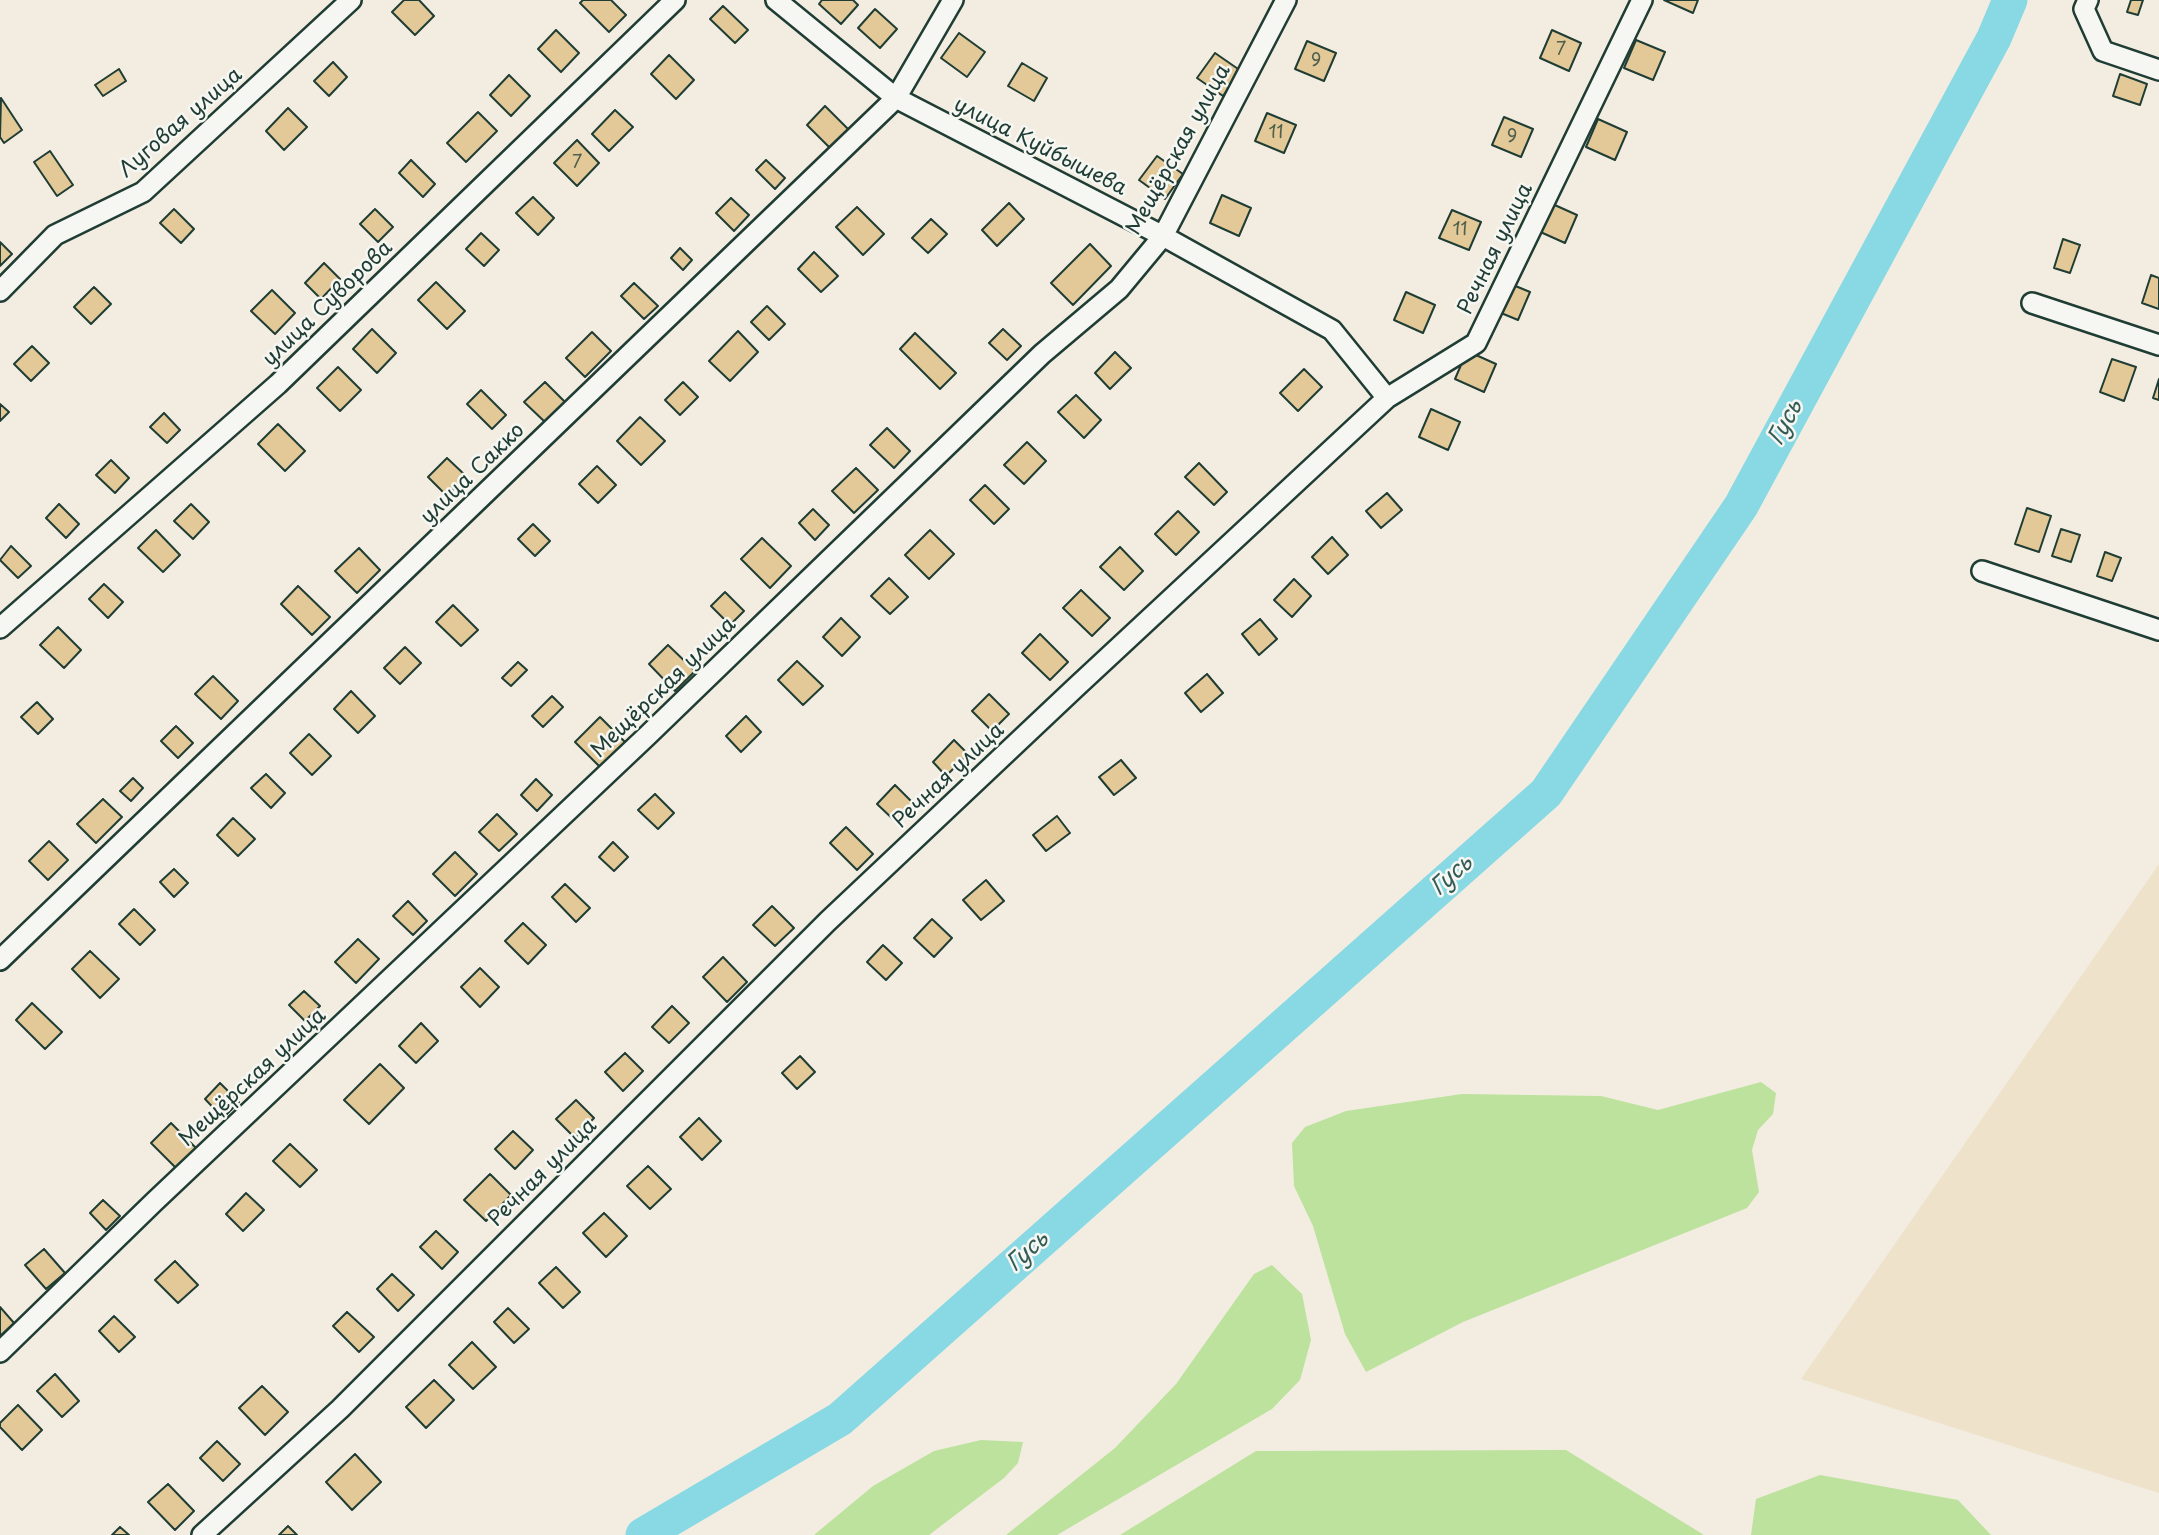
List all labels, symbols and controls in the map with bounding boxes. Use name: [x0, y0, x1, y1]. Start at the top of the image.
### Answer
house number: 7: [1556, 39, 1566, 61]
house number: 9: [1311, 50, 1321, 72]
street label: Мещёрская улица: [1122, 60, 1236, 240]
street label: Луговая улица: [114, 63, 248, 183]
street label: улица Куйбышева: [949, 92, 1131, 202]
house number: 11: [1268, 122, 1284, 144]
house number: 9: [1507, 126, 1517, 148]
house number: 7: [572, 152, 582, 174]
street label: Речная улица: [1453, 179, 1539, 319]
house number: 11: [1452, 219, 1468, 241]
street label: улица Суворова: [258, 236, 398, 372]
water label: Гусь: [1763, 396, 1809, 450]
street label: улица Сакко: [416, 418, 530, 530]
street label: Мещёрская улица: [586, 612, 742, 764]
street label: Речная улица: [888, 718, 1010, 834]
water label: Гусь: [1425, 850, 1479, 902]
street label: Мещёрская улица: [174, 1004, 332, 1152]
street label: Речная улица: [484, 1114, 602, 1232]
water label: Гусь: [1001, 1226, 1055, 1278]

